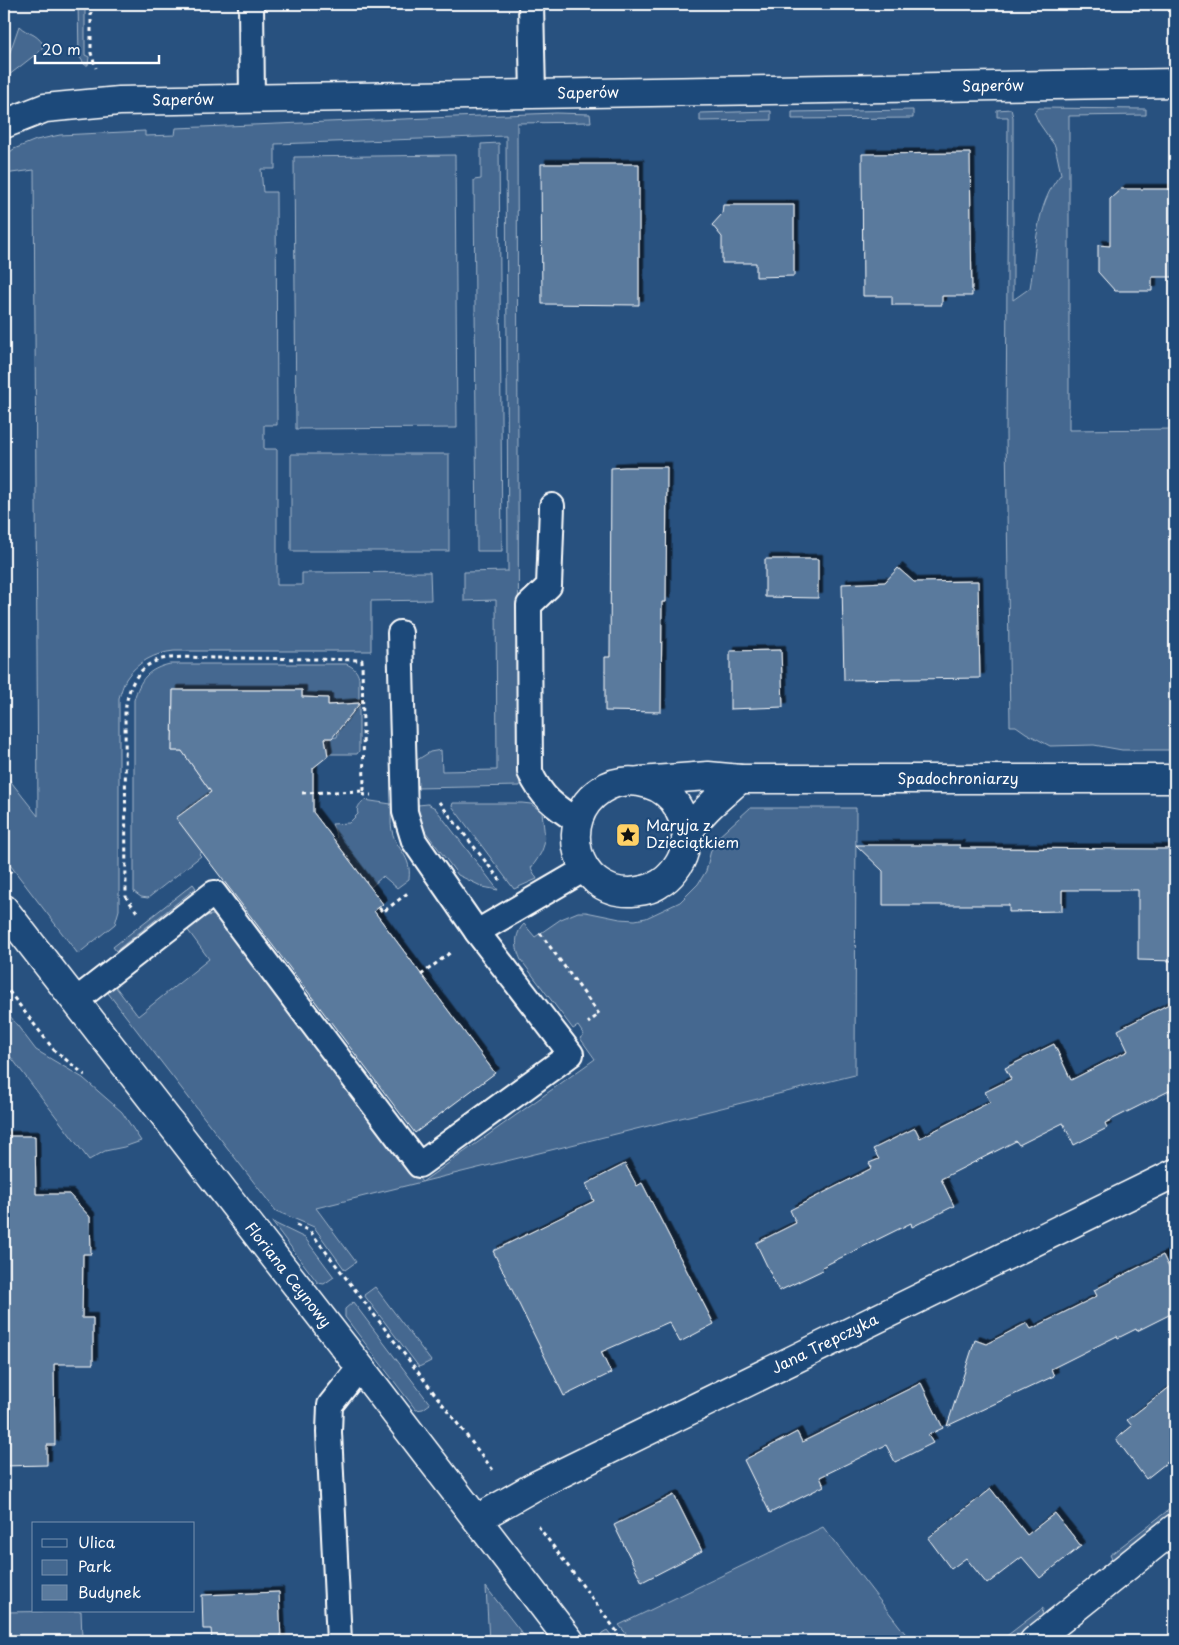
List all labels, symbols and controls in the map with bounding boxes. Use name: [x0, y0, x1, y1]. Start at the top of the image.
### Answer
scale bar: [35, 32, 159, 64]
text: 20 m: [42, 37, 81, 60]
street label: Saperów: [962, 72, 1024, 97]
street label: Saperów: [557, 79, 619, 104]
street label: Saperów: [152, 86, 214, 111]
street label: Spadochroniarzy: [897, 766, 1019, 789]
place label: Maryja z Dzieciątkiem: [646, 813, 739, 853]
place icon: Maryja z Dzieciątkiem: [615, 822, 641, 848]
street label: Floriana Ceynowy: [241, 1216, 338, 1332]
street label: Jana Trepczyka: [767, 1307, 882, 1378]
legend: [32, 1522, 195, 1612]
text: Ulica: [78, 1530, 116, 1553]
text: Park: [78, 1554, 112, 1577]
text: Budynek: [78, 1580, 141, 1603]

